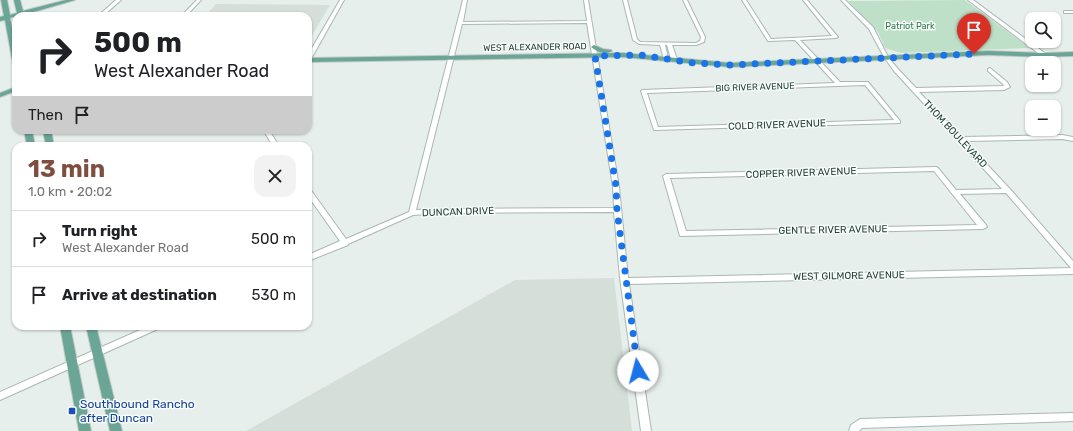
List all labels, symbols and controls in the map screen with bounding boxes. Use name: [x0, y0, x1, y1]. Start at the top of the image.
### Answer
map controls: [1025, 12, 1061, 136]
button: search: [1025, 12, 1061, 48]
pin: [957, 13, 991, 54]
icon: arrive: [963, 19, 985, 41]
park label: Patriot Park: [885, 21, 935, 31]
text: 500 m: [94, 26, 182, 59]
icon: right: [28, 28, 80, 80]
street label: WEST ALEXANDER ROAD: [483, 41, 587, 53]
button: +: [1025, 56, 1061, 92]
text: West Alexander Road: [94, 60, 269, 82]
street label: BIG RIVER AVENUE: [715, 81, 795, 93]
street label: THOM BOULEVARD: [920, 98, 990, 170]
button: −: [1025, 100, 1061, 136]
icon: arrive: [71, 104, 93, 126]
text: Then: [28, 106, 63, 124]
street label: COLD RIVER AVENUE: [728, 117, 826, 133]
text: 13 min: [28, 155, 105, 183]
button: close: [254, 155, 296, 197]
street label: COPPER RIVER AVENUE: [745, 165, 857, 181]
text: 1.0 km · 20:02: [28, 184, 112, 199]
street label: DUNCAN DRIVE: [422, 205, 494, 219]
text: Turn right: [62, 222, 137, 240]
street label: GENTLE RIVER AVENUE: [778, 223, 888, 237]
icon: right: [28, 228, 50, 250]
text: 500 m: [251, 230, 296, 248]
text: West Alexander Road: [62, 240, 189, 255]
street label: WEST GILMORE AVENUE: [793, 269, 905, 283]
icon: arrive: [28, 284, 50, 306]
text: Arrive at destination: [62, 286, 217, 304]
text: 530 m: [252, 286, 296, 304]
position arrow: [617, 350, 659, 392]
place label: Southbound Rancho after Duncan: [80, 397, 195, 425]
marker: Southbound Rancho after Duncan: [67, 406, 77, 416]

